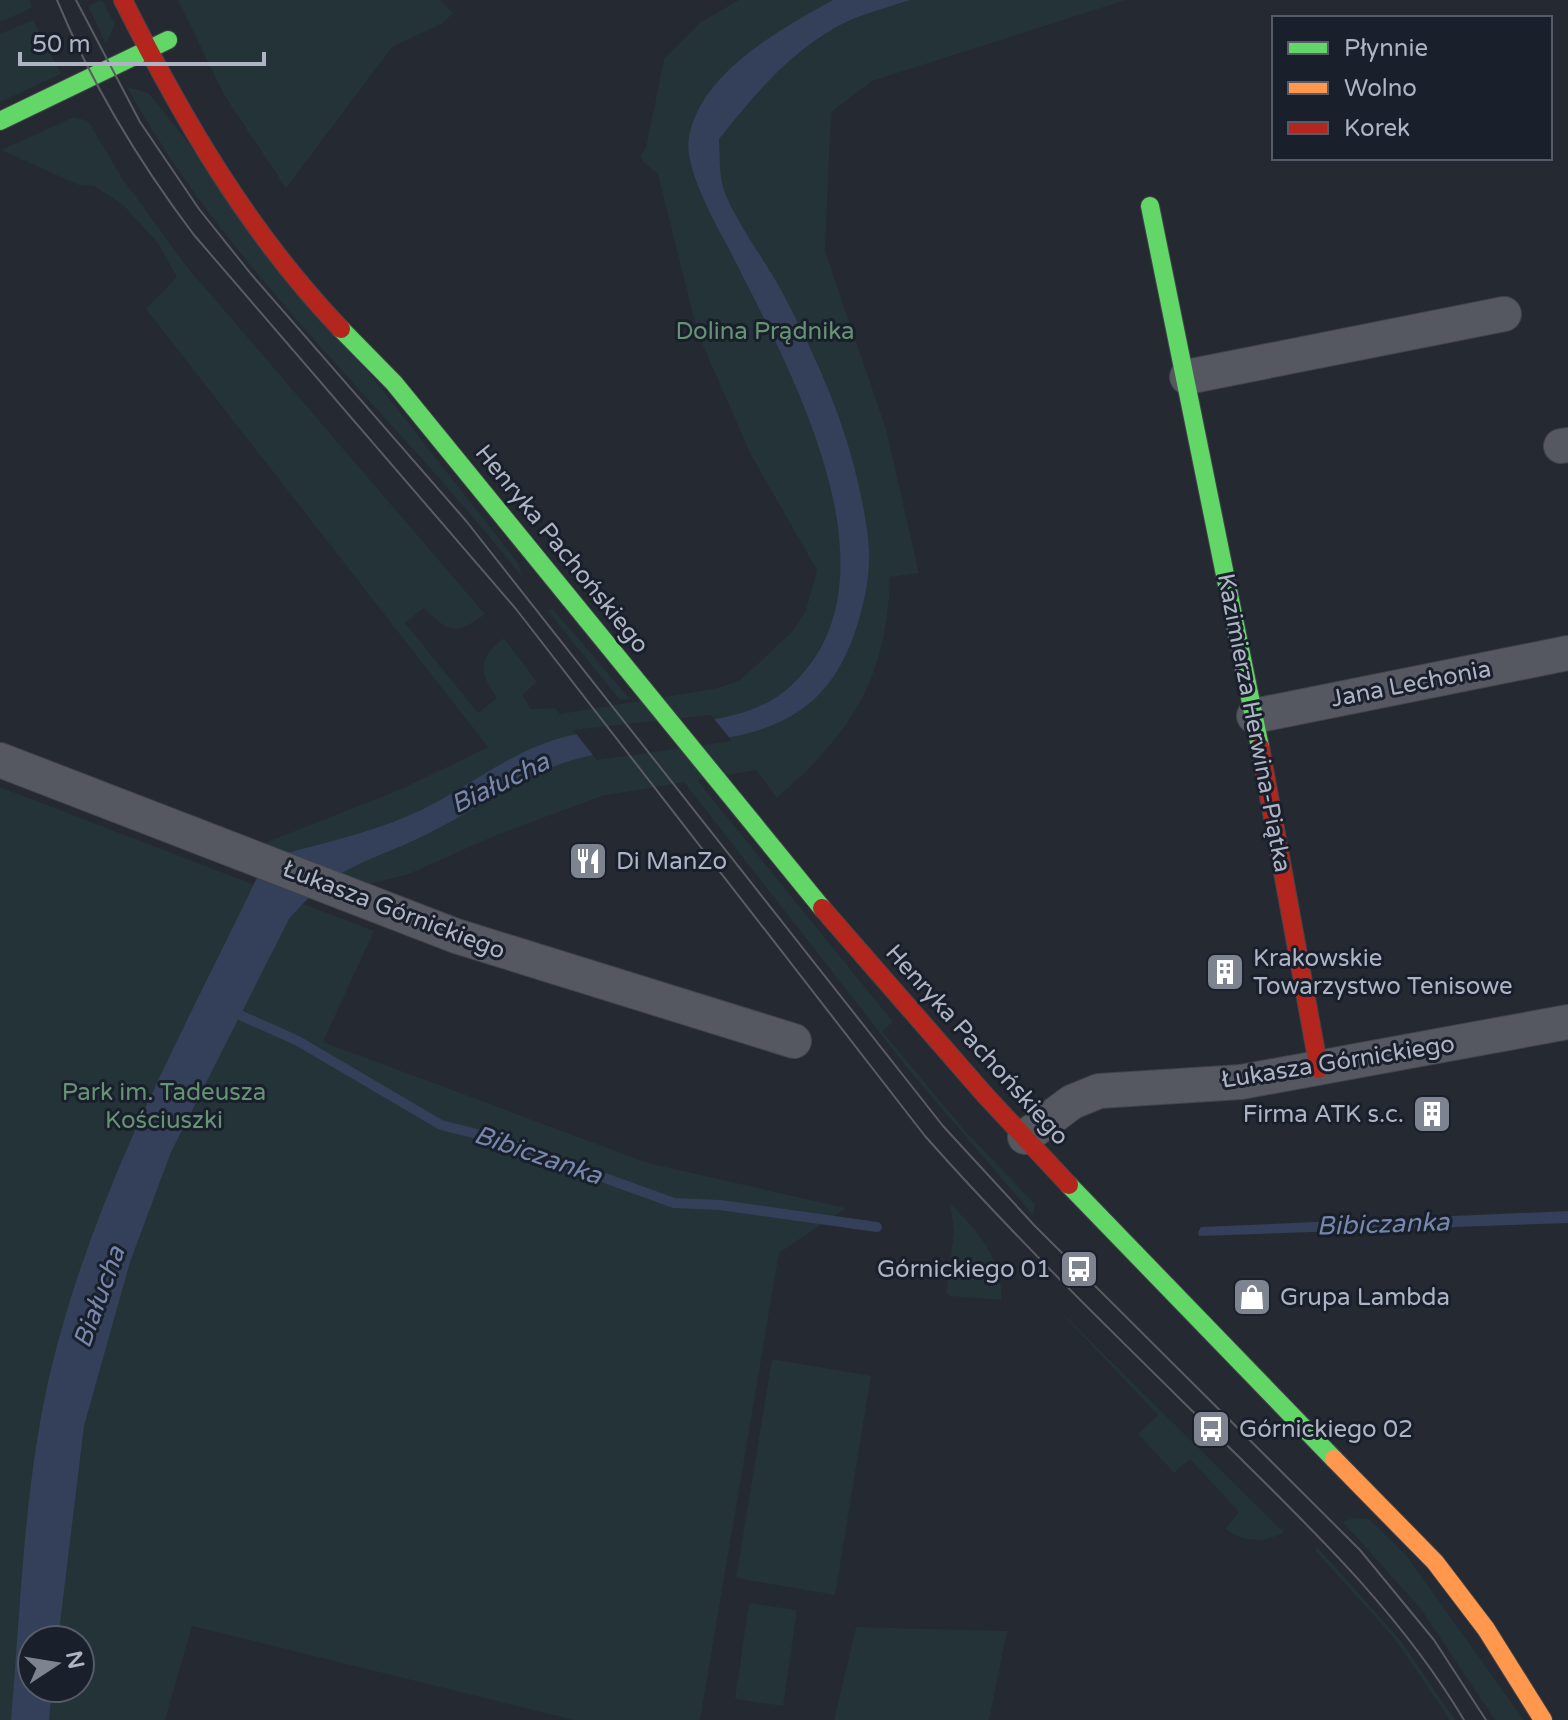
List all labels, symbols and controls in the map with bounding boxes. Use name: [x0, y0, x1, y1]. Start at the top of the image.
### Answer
scale bar: [20, 16, 264, 66]
legend: [1272, 16, 1552, 160]
text: 50 m: [32, 30, 90, 59]
text: Płynnie: [1344, 34, 1428, 63]
text: Wolno: [1344, 74, 1417, 103]
text: Korek: [1344, 114, 1410, 143]
park label: Dolina Prądnika: [676, 317, 854, 346]
street label: Henryka Pachońskiego: [469, 439, 655, 659]
street label: Kazimierza Herwina-Piątka: [1211, 571, 1297, 875]
street label: Jana Lechonia: [1328, 654, 1494, 714]
water label: Białucha: [446, 745, 556, 820]
restaurant icon: Di ManZo: [567, 840, 609, 882]
place label: Di ManZo: [616, 847, 727, 876]
street label: Łukasza Górnickiego: [279, 854, 509, 966]
street label: Henryka Pachońskiego: [879, 939, 1075, 1151]
place label: Krakowskie Towarzystwo Tenisowe: [1253, 944, 1513, 1001]
building icon: Krakowskie Towarzystwo Tenisowe: [1204, 951, 1246, 993]
street label: Łukasza Górnickiego: [1219, 1029, 1457, 1095]
park label: Park im. Tadeusza Kościuszki: [62, 1078, 266, 1135]
building icon: Firma ATK s.c.: [1411, 1093, 1453, 1135]
place label: Firma ATK s.c.: [1243, 1100, 1404, 1129]
water label: Bibiczanka: [470, 1119, 607, 1192]
water label: Bibiczanka: [1316, 1206, 1451, 1242]
water label: Białucha: [66, 1241, 132, 1352]
bus stop icon: Górnickiego 01: [1058, 1248, 1100, 1290]
place label: Górnickiego 01: [877, 1255, 1051, 1284]
shop icon: Grupa Lambda: [1231, 1276, 1273, 1318]
place label: Grupa Lambda: [1280, 1283, 1450, 1312]
bus stop icon: Górnickiego 02: [1190, 1408, 1232, 1450]
place label: Górnickiego 02: [1239, 1415, 1413, 1444]
north arrow: [16, 1624, 96, 1704]
text: N: [60, 1649, 89, 1671]

